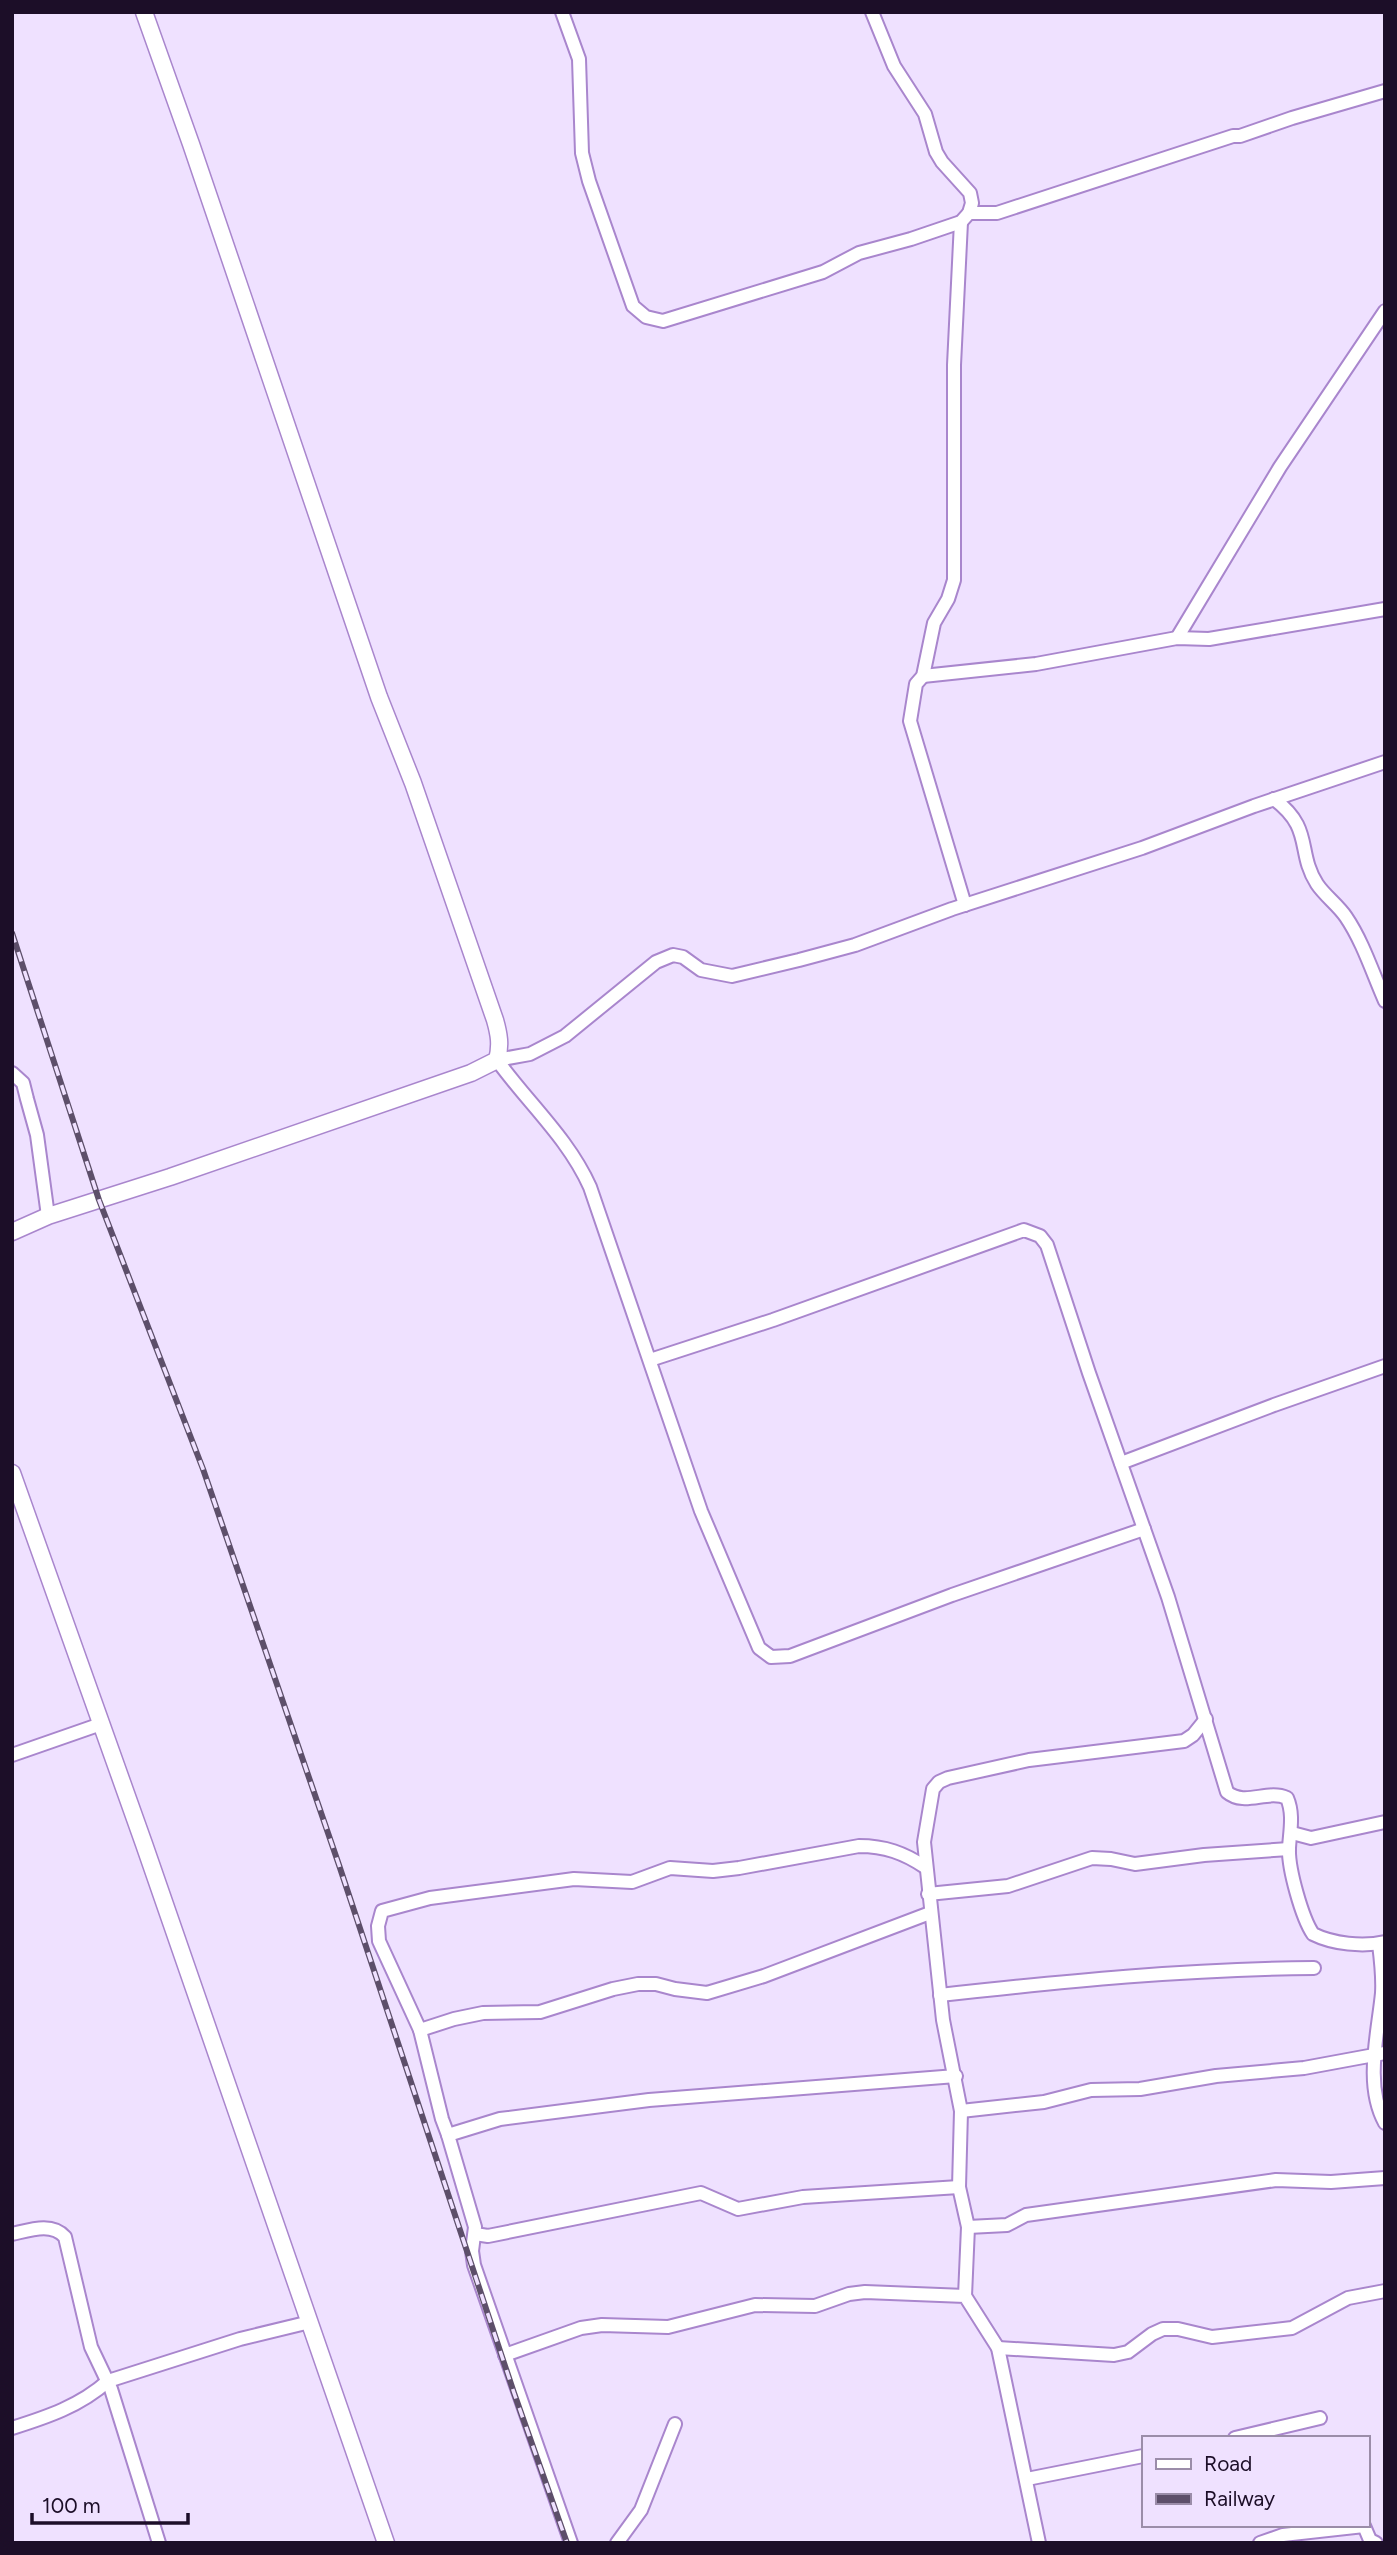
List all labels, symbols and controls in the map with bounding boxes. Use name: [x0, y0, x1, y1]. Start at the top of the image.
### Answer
legend: [1142, 2436, 1369, 2527]
text: Road: [1204, 2451, 1252, 2476]
scale bar: [32, 2482, 187, 2526]
text: Railway: [1204, 2486, 1275, 2511]
text: 100 m: [42, 2493, 101, 2518]

